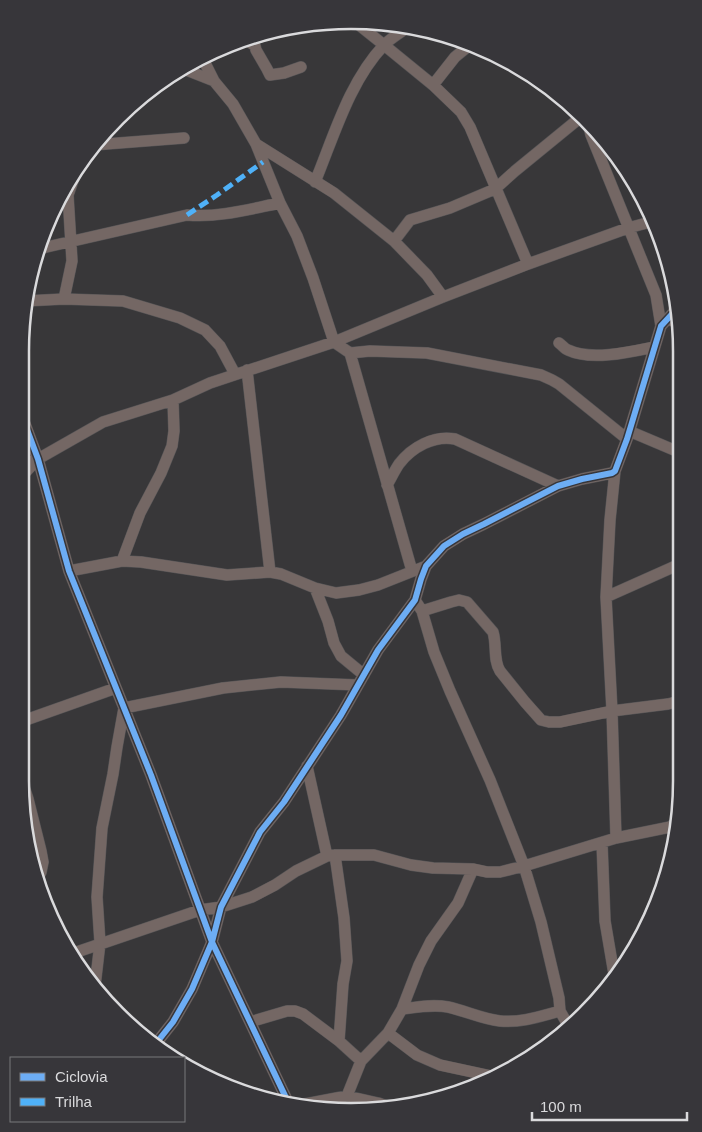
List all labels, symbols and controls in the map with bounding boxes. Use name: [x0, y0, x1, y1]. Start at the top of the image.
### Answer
legend: [10, 1057, 185, 1122]
text: Ciclovia: [55, 1068, 108, 1085]
scale bar: [532, 1090, 687, 1122]
text: Trilha: [55, 1093, 93, 1110]
text: 100 m: [540, 1098, 582, 1115]

